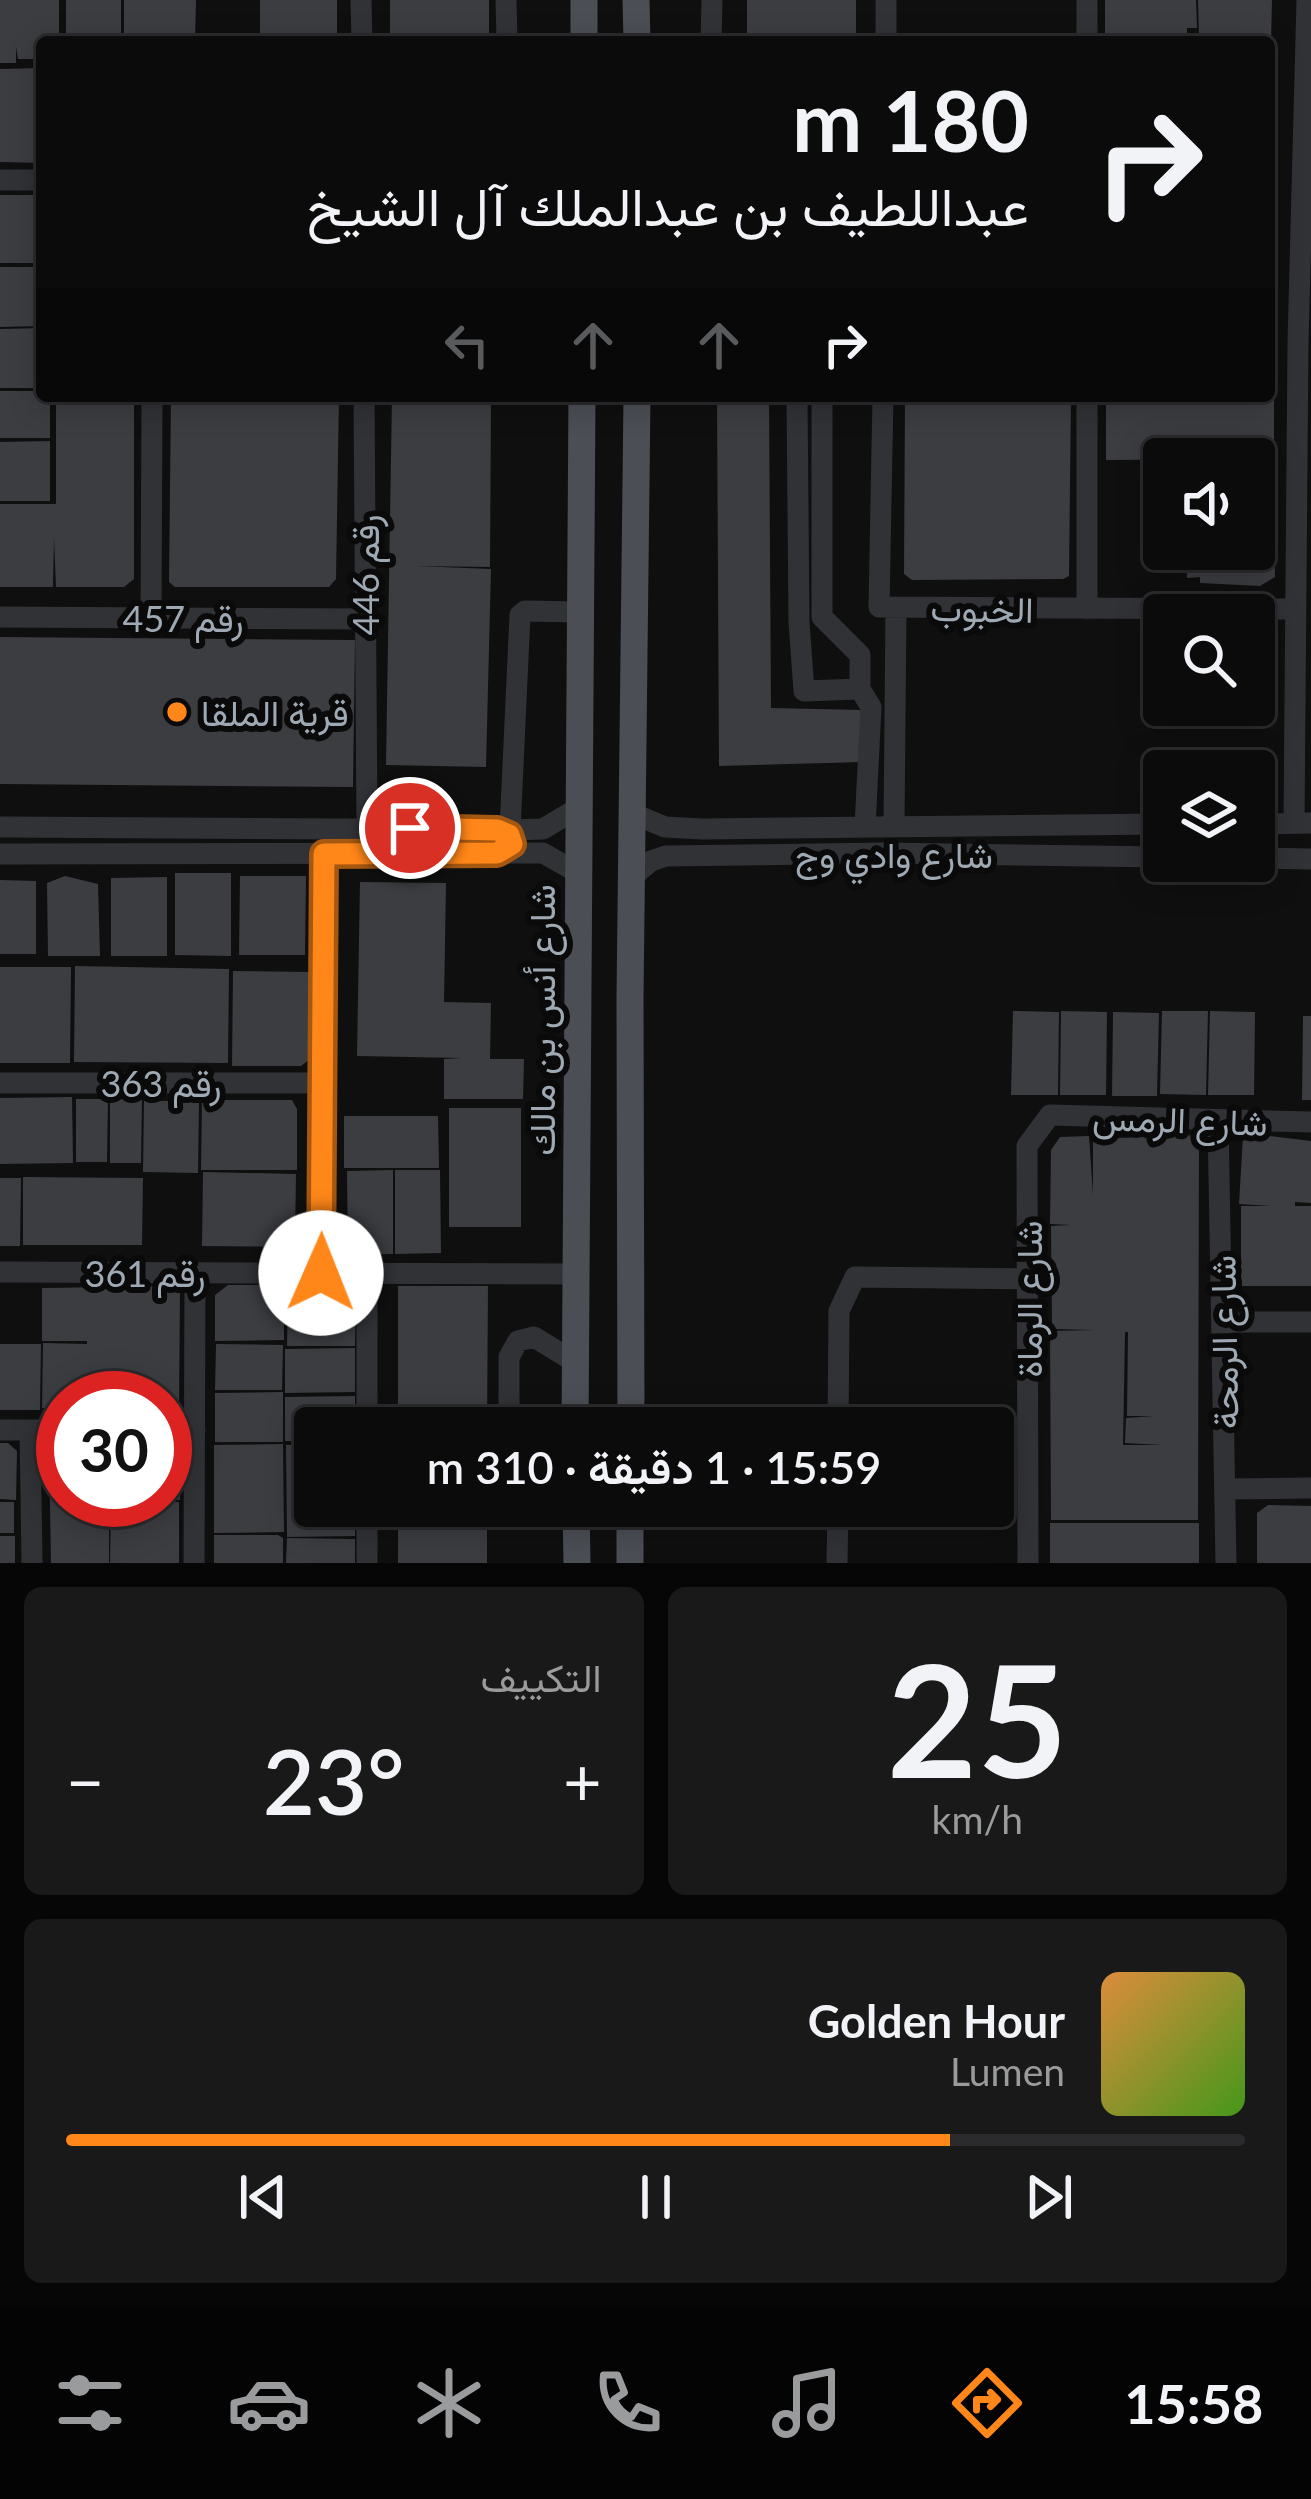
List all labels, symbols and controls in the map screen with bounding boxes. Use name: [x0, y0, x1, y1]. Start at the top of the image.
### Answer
text: 180 m: [792, 69, 1029, 170]
icon: right: [1071, 84, 1227, 240]
text: عبداللطيف بن عبدالملك آل الشيخ: [307, 173, 1029, 238]
icon: left: [434, 312, 500, 378]
icon: ahead: [560, 312, 626, 378]
icon: ahead: [686, 312, 752, 378]
icon: right: [812, 312, 878, 378]
map controls: [1143, 438, 1275, 882]
button: sound: [1143, 438, 1275, 570]
street label: رقم 446: [343, 515, 390, 636]
street label: الخبوب: [930, 585, 1034, 633]
button: search: [1143, 594, 1275, 726]
street label: رقم 457: [123, 596, 244, 643]
place label: قرية الملقا: [201, 690, 349, 736]
marker: قرية الملقا: [164, 699, 190, 725]
button: layers: [1143, 750, 1275, 882]
pin: [359, 777, 461, 879]
icon: arrive: [377, 795, 443, 861]
street label: شارع وادي وج: [795, 832, 993, 885]
street label: شارع أنس بن مالك: [519, 884, 567, 1156]
street label: رقم 363: [101, 1061, 222, 1108]
street label: شارع الرمس: [1092, 1094, 1268, 1148]
position arrow: [258, 1210, 384, 1336]
street label: شارع الرماة: [1006, 1221, 1054, 1377]
street label: رقم 361: [85, 1251, 206, 1298]
street label: شارع الرمحة: [1199, 1255, 1251, 1429]
speed limit sign: 30: [36, 1371, 192, 1527]
text: 15:59 · 1 دقيقة · 310 m: [427, 1440, 881, 1494]
text: 25: [887, 1624, 1068, 1811]
text: التكييف: [481, 1654, 602, 1700]
text: 23°: [263, 1726, 405, 1834]
text: −: [66, 1741, 104, 1820]
text: +: [563, 1741, 601, 1820]
text: km/h: [932, 1796, 1023, 1842]
text: Golden Hour: [808, 1994, 1065, 2048]
text: Lumen: [950, 2048, 1065, 2094]
icon: previous: [230, 2164, 296, 2230]
icon: pause: [623, 2164, 689, 2230]
icon: next: [1016, 2164, 1082, 2230]
icon: filters: [48, 2361, 132, 2445]
icon: car: [227, 2361, 311, 2445]
icon: climate: [407, 2361, 491, 2445]
icon: phone: [586, 2361, 670, 2445]
icon: music: [765, 2361, 849, 2445]
icon: directions: [945, 2361, 1029, 2445]
text: 15:58: [1124, 2371, 1263, 2436]

